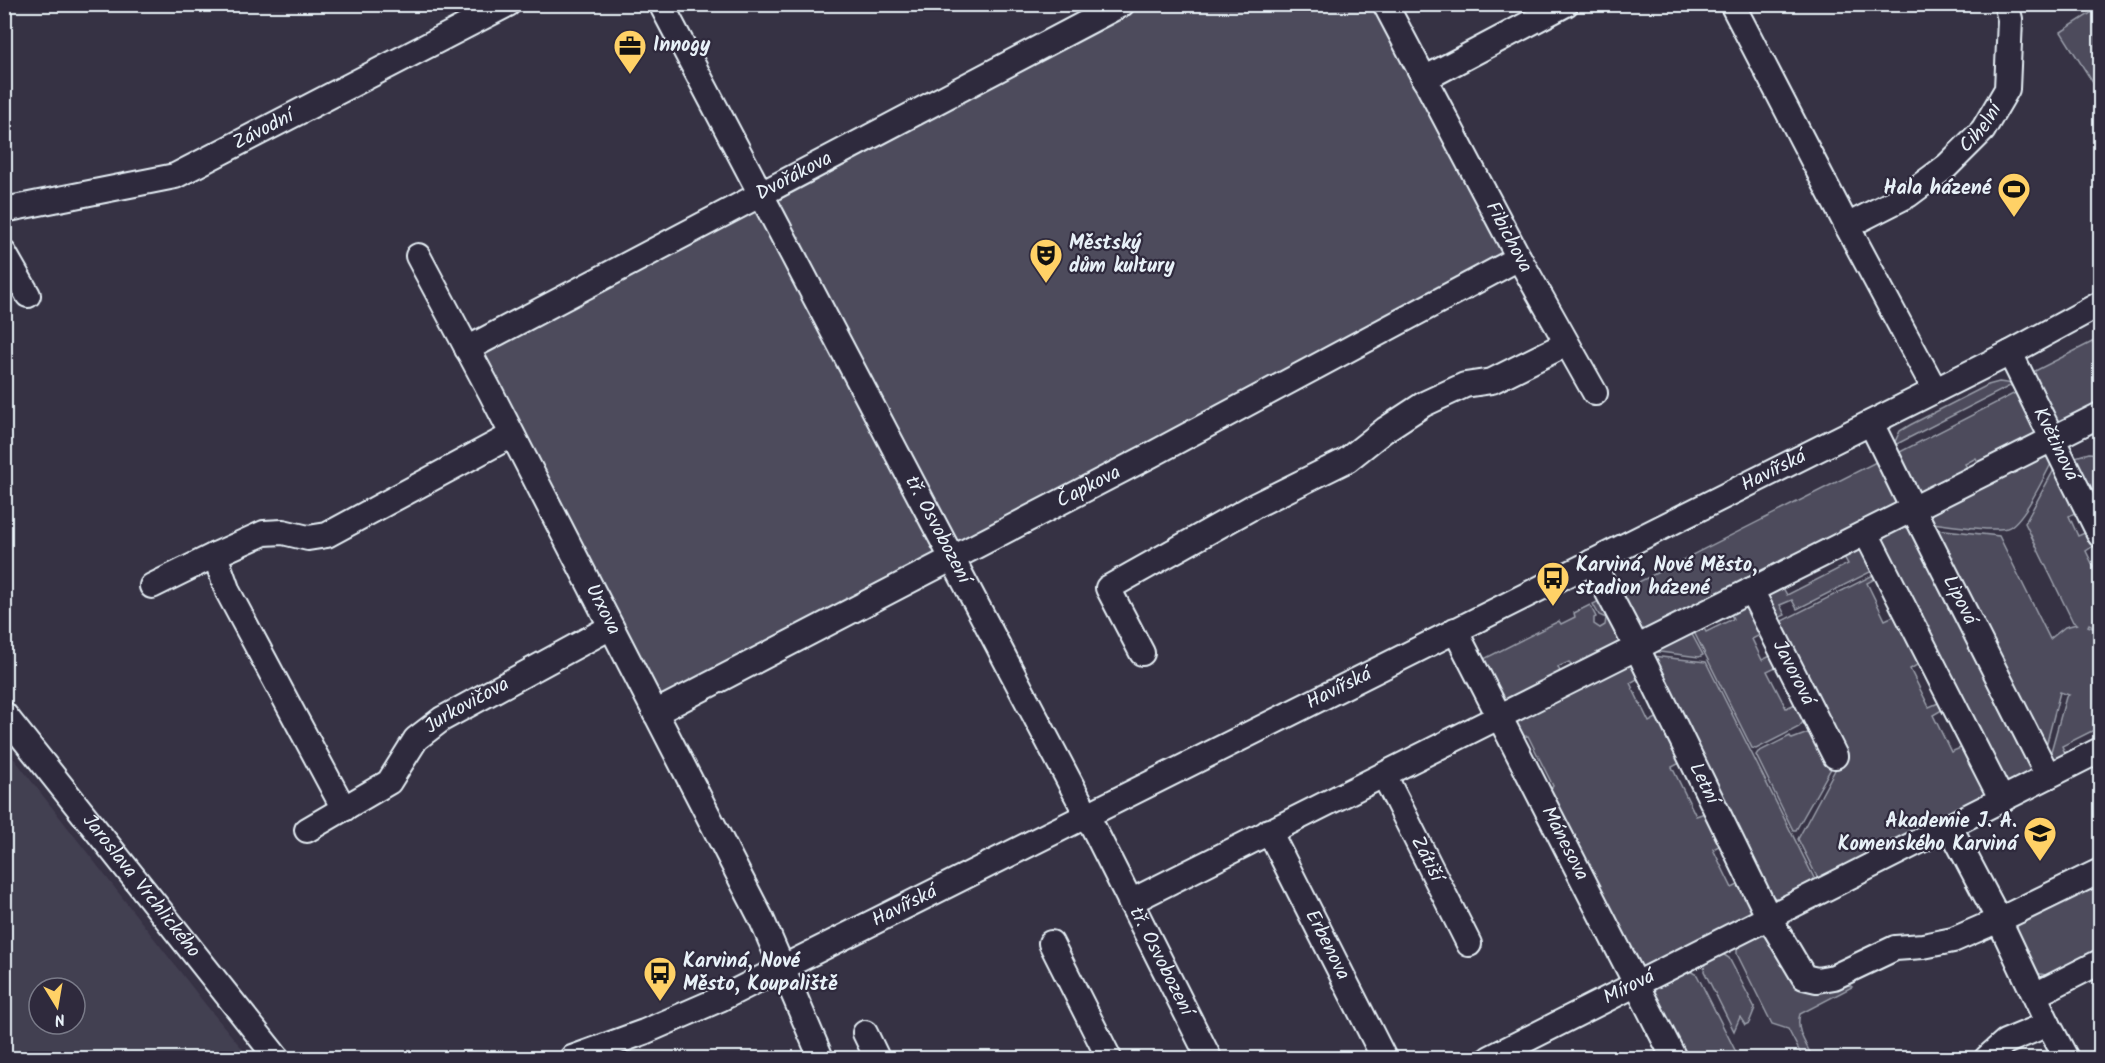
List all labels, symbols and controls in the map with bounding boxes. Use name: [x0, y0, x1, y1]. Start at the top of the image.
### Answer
office icon: Innogy: [612, 28, 648, 75]
place label: Innogy: [653, 30, 711, 62]
street label: Cihelní: [1952, 95, 2013, 161]
street label: Závodní: [227, 100, 303, 159]
street label: Dvořákova: [750, 143, 838, 210]
sports icon: Hala házené: [1996, 171, 2032, 218]
place label: Hala házené: [1883, 173, 1992, 205]
street label: Fibichova: [1476, 196, 1540, 279]
place label: Městský dům kultury: [1069, 228, 1175, 283]
theatre icon: Městský dům kultury: [1028, 237, 1064, 284]
street label: Květinová: [2023, 402, 2088, 488]
street label: Havířská: [1735, 441, 1814, 501]
street label: Čapkova: [1051, 457, 1127, 517]
street label: tř. Osvobození: [896, 470, 980, 592]
place label: Karviná, Nové Město, stadion házené: [1576, 550, 1757, 605]
bus stop icon: Karviná, Nové Město, stadion házené: [1535, 560, 1571, 607]
street label: Lipová: [1933, 570, 1986, 632]
street label: Urxova: [576, 578, 629, 641]
street label: Javorová: [1763, 635, 1824, 713]
street label: Havířská: [1301, 658, 1379, 719]
street label: Jurkovičova: [418, 669, 516, 743]
street label: Letní: [1679, 757, 1729, 813]
street label: Mánesova: [1532, 801, 1597, 887]
place label: Akademie J. A. Komenského Karviná: [1838, 806, 2020, 861]
street label: Jaroslava Vrchlického: [73, 807, 208, 965]
school or university icon: Akademie J. A. Komenského Karviná: [2022, 815, 2058, 862]
street label: Zátiší: [1401, 830, 1453, 890]
street label: Havířská: [866, 876, 944, 936]
street label: tř. Osvobození: [1120, 902, 1203, 1024]
street label: Erbenova: [1296, 904, 1358, 986]
place label: Karviná, Nové Město, Koupaliště: [683, 946, 838, 1001]
bus stop icon: Karviná, Nové Město, Koupaliště: [642, 955, 678, 1002]
street label: Mírová: [1598, 961, 1662, 1014]
north arrow: [27, 976, 87, 1036]
text: N: [52, 1006, 67, 1032]

